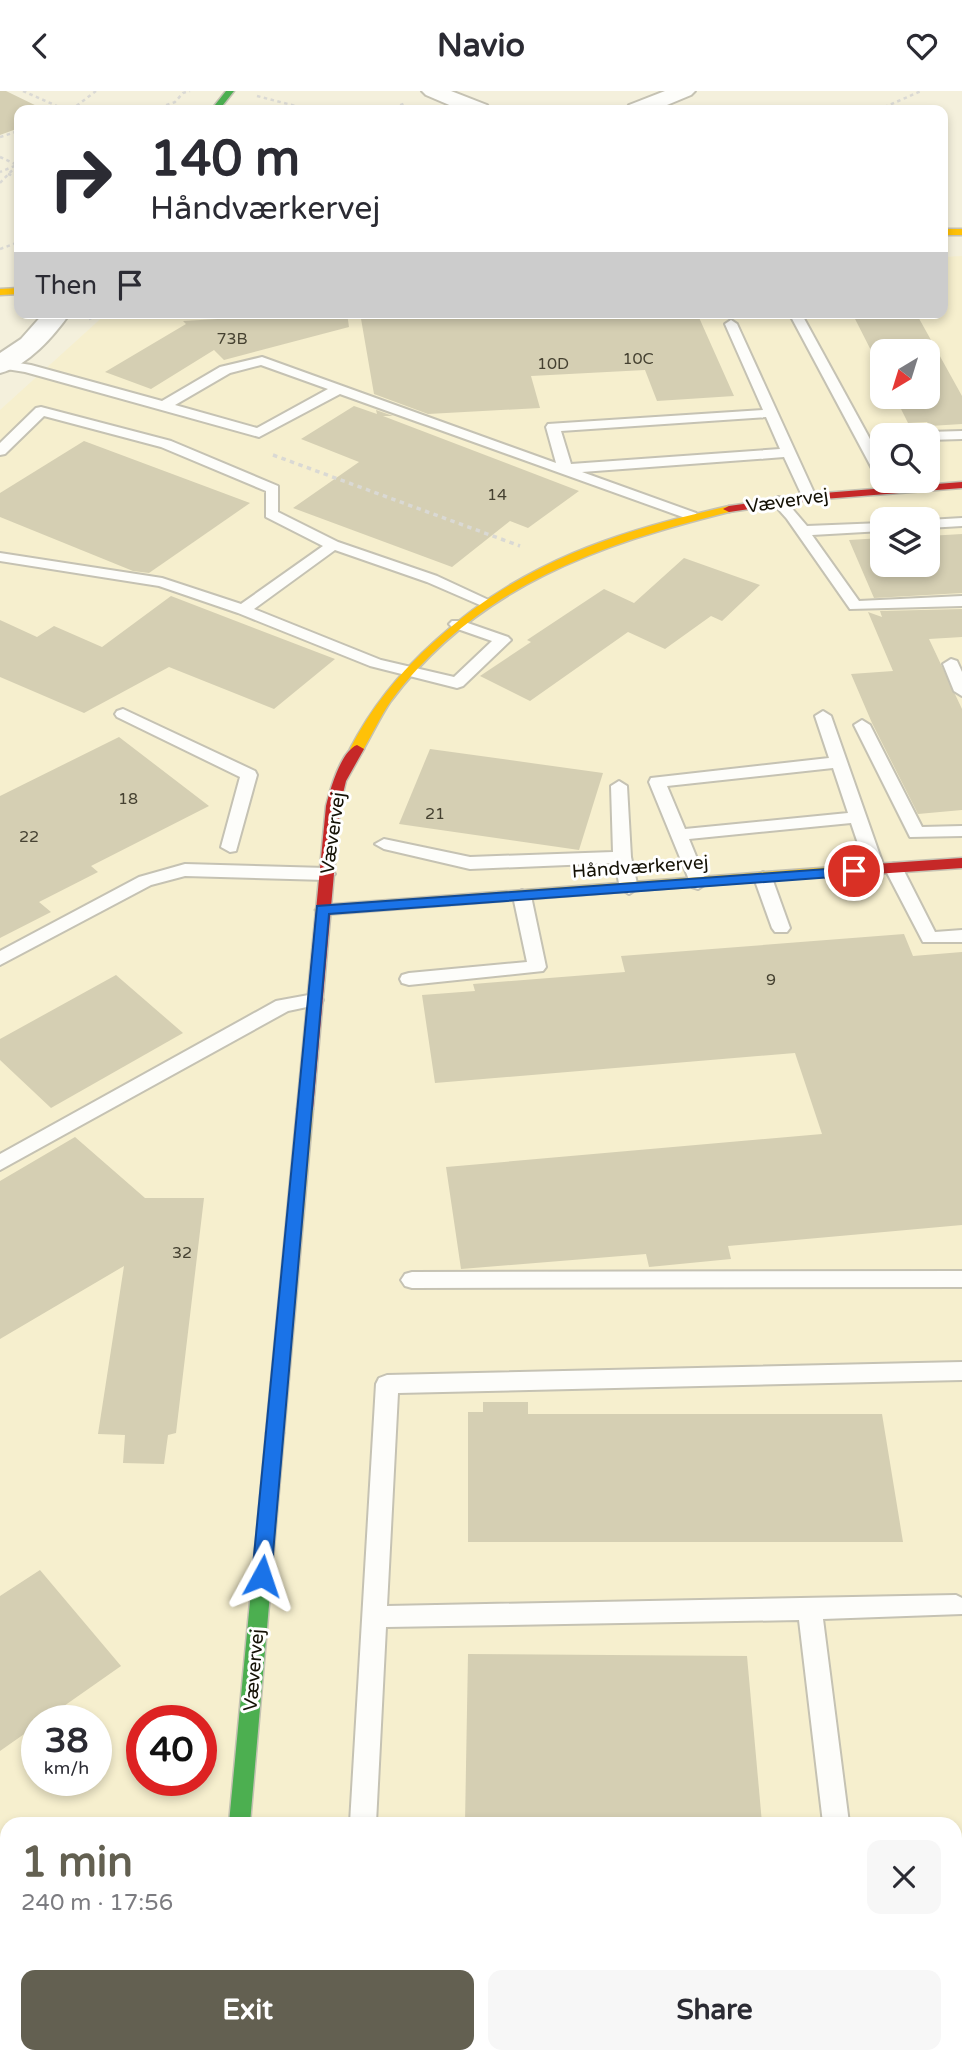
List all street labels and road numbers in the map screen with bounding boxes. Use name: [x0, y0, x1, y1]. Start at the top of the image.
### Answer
street label: Vævervej: [745, 484, 830, 518]
street label: Vævervej: [316, 791, 350, 876]
street label: Håndværkervej: [571, 851, 709, 883]
street label: Vævervej: [239, 1628, 269, 1712]

